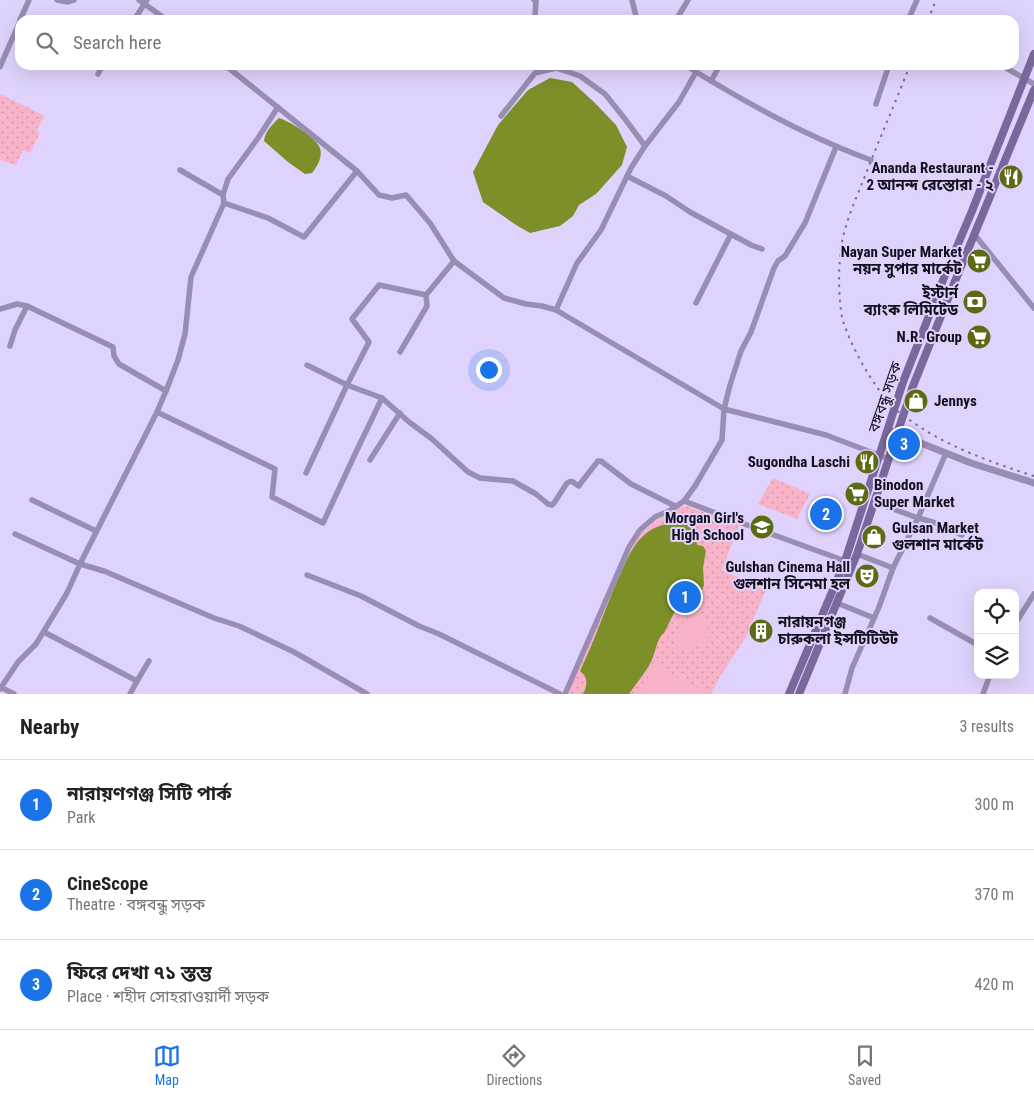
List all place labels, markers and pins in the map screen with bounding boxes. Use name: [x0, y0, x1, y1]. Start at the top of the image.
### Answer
place label: Ananda Restaurant - 2 আনন্দ রেস্তোরা - ২: [866, 159, 994, 194]
restaurant icon: Ananda Restaurant - 2 আনন্দ রেস্তোরা - ২: [998, 164, 1024, 190]
place label: Nayan Super Market নয়ন সুপার মার্কেট: [841, 243, 963, 279]
supermarket icon: Nayan Super Market নয়ন সুপার মার্কেট: [966, 248, 992, 274]
place label: ইস্টার্ন ব্যাংক লিমিটেড: [863, 283, 959, 319]
bank icon: ইস্টার্ন ব্যাংক লিমিটেড: [962, 289, 988, 315]
supermarket icon: N.R. Group: [966, 324, 992, 350]
place label: N.R. Group: [897, 328, 962, 346]
shop icon: Jennys: [903, 388, 929, 414]
place label: Jennys: [934, 392, 977, 410]
pin: 3: [888, 425, 920, 463]
restaurant icon: Sugondha Laschi: [854, 449, 880, 475]
place label: Sugondha Laschi: [748, 453, 850, 471]
place label: Binodon Super Market: [874, 476, 955, 511]
supermarket icon: Binodon Super Market: [844, 481, 870, 507]
pin: 2: [810, 495, 842, 533]
place label: Morgan Girl's High School: [665, 509, 744, 544]
school or university icon: Morgan Girl's High School: [749, 514, 775, 540]
place label: Gulsan Market গুলশান মার্কেট: [892, 519, 984, 554]
shop icon: Gulsan Market গুলশান মার্কেট: [861, 524, 887, 550]
place label: Gulshan Cinema Hall গুলশান সিনেমা হল: [726, 558, 851, 593]
theatre icon: Gulshan Cinema Hall গুলশান সিনেমা হল: [854, 563, 880, 589]
pin: 1: [669, 578, 701, 616]
place label: নারায়নগঞ্জ চারুকলা ইন্সটিটিউট: [777, 613, 899, 648]
building icon: নারায়নগঞ্জ চারুকলা ইন্সটিটিউট: [748, 618, 774, 644]

